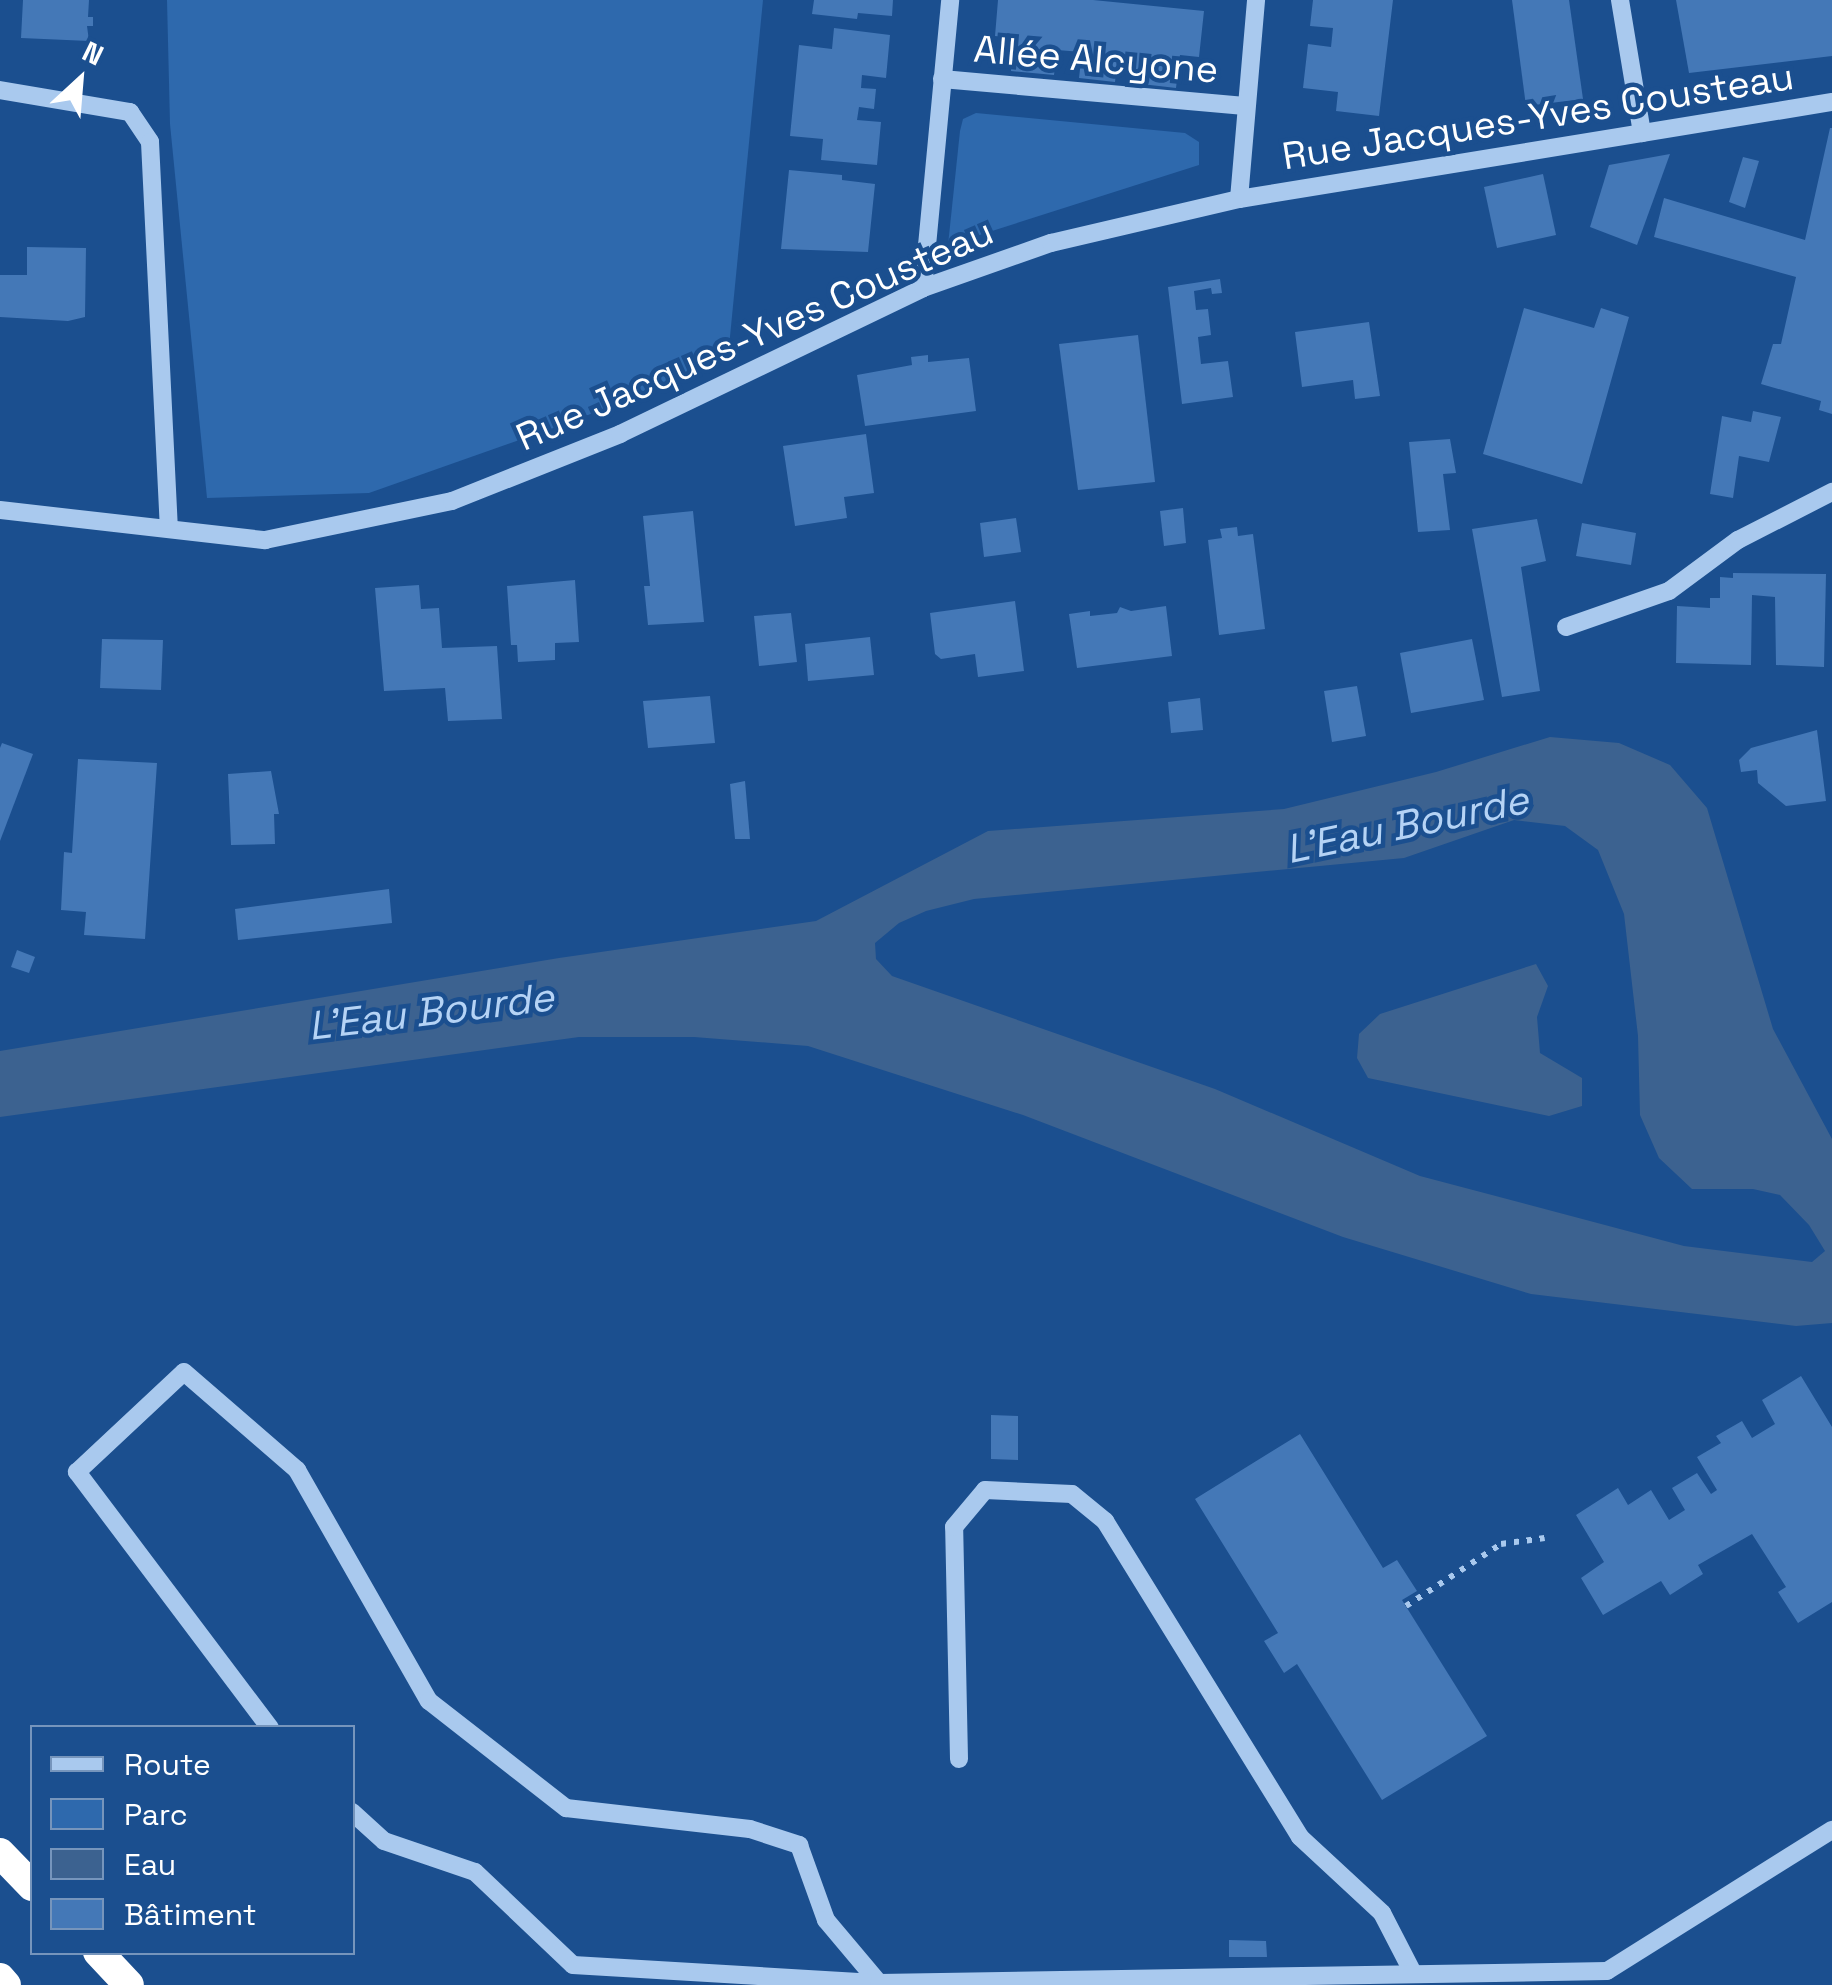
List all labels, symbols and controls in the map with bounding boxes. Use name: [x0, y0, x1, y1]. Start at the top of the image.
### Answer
street label: Allée Alcyone: [972, 27, 1220, 93]
north arrow: [30, 30, 130, 130]
text: N: [77, 33, 109, 73]
street label: Rue Jacques-Yves Cousteau: [1279, 54, 1797, 180]
street label: Rue Jacques-Yves Cousteau: [510, 209, 1000, 461]
water label: L'Eau Bourde: [1281, 776, 1533, 874]
water label: L'Eau Bourde: [306, 973, 556, 1051]
legend: [30, 1725, 355, 1955]
text: Route: [124, 1745, 211, 1784]
text: Parc: [124, 1795, 188, 1834]
text: Eau: [124, 1845, 176, 1884]
text: Bâtiment: [124, 1895, 257, 1934]

